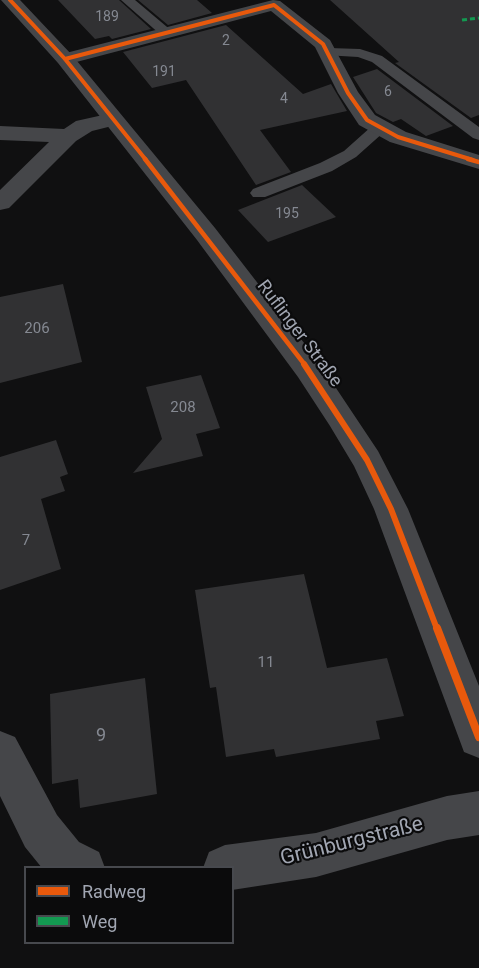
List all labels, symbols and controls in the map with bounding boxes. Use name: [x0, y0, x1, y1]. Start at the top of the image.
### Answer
house number: 189: [95, 9, 119, 25]
house number: 2: [222, 33, 230, 49]
house number: 191: [152, 64, 176, 80]
house number: 6: [384, 84, 392, 100]
house number: 4: [280, 91, 288, 107]
house number: 195: [275, 206, 299, 222]
street label: Ruflinger Straße: [252, 276, 346, 392]
house number: 206: [24, 320, 50, 338]
house number: 208: [170, 399, 196, 417]
house number: 7: [22, 532, 30, 550]
house number: 11: [258, 654, 274, 672]
house number: 9: [96, 725, 106, 747]
street label: Grünburgstraße: [278, 812, 426, 872]
legend: [24, 866, 234, 944]
text: Radweg: [82, 881, 146, 902]
text: Weg: [82, 911, 117, 932]

